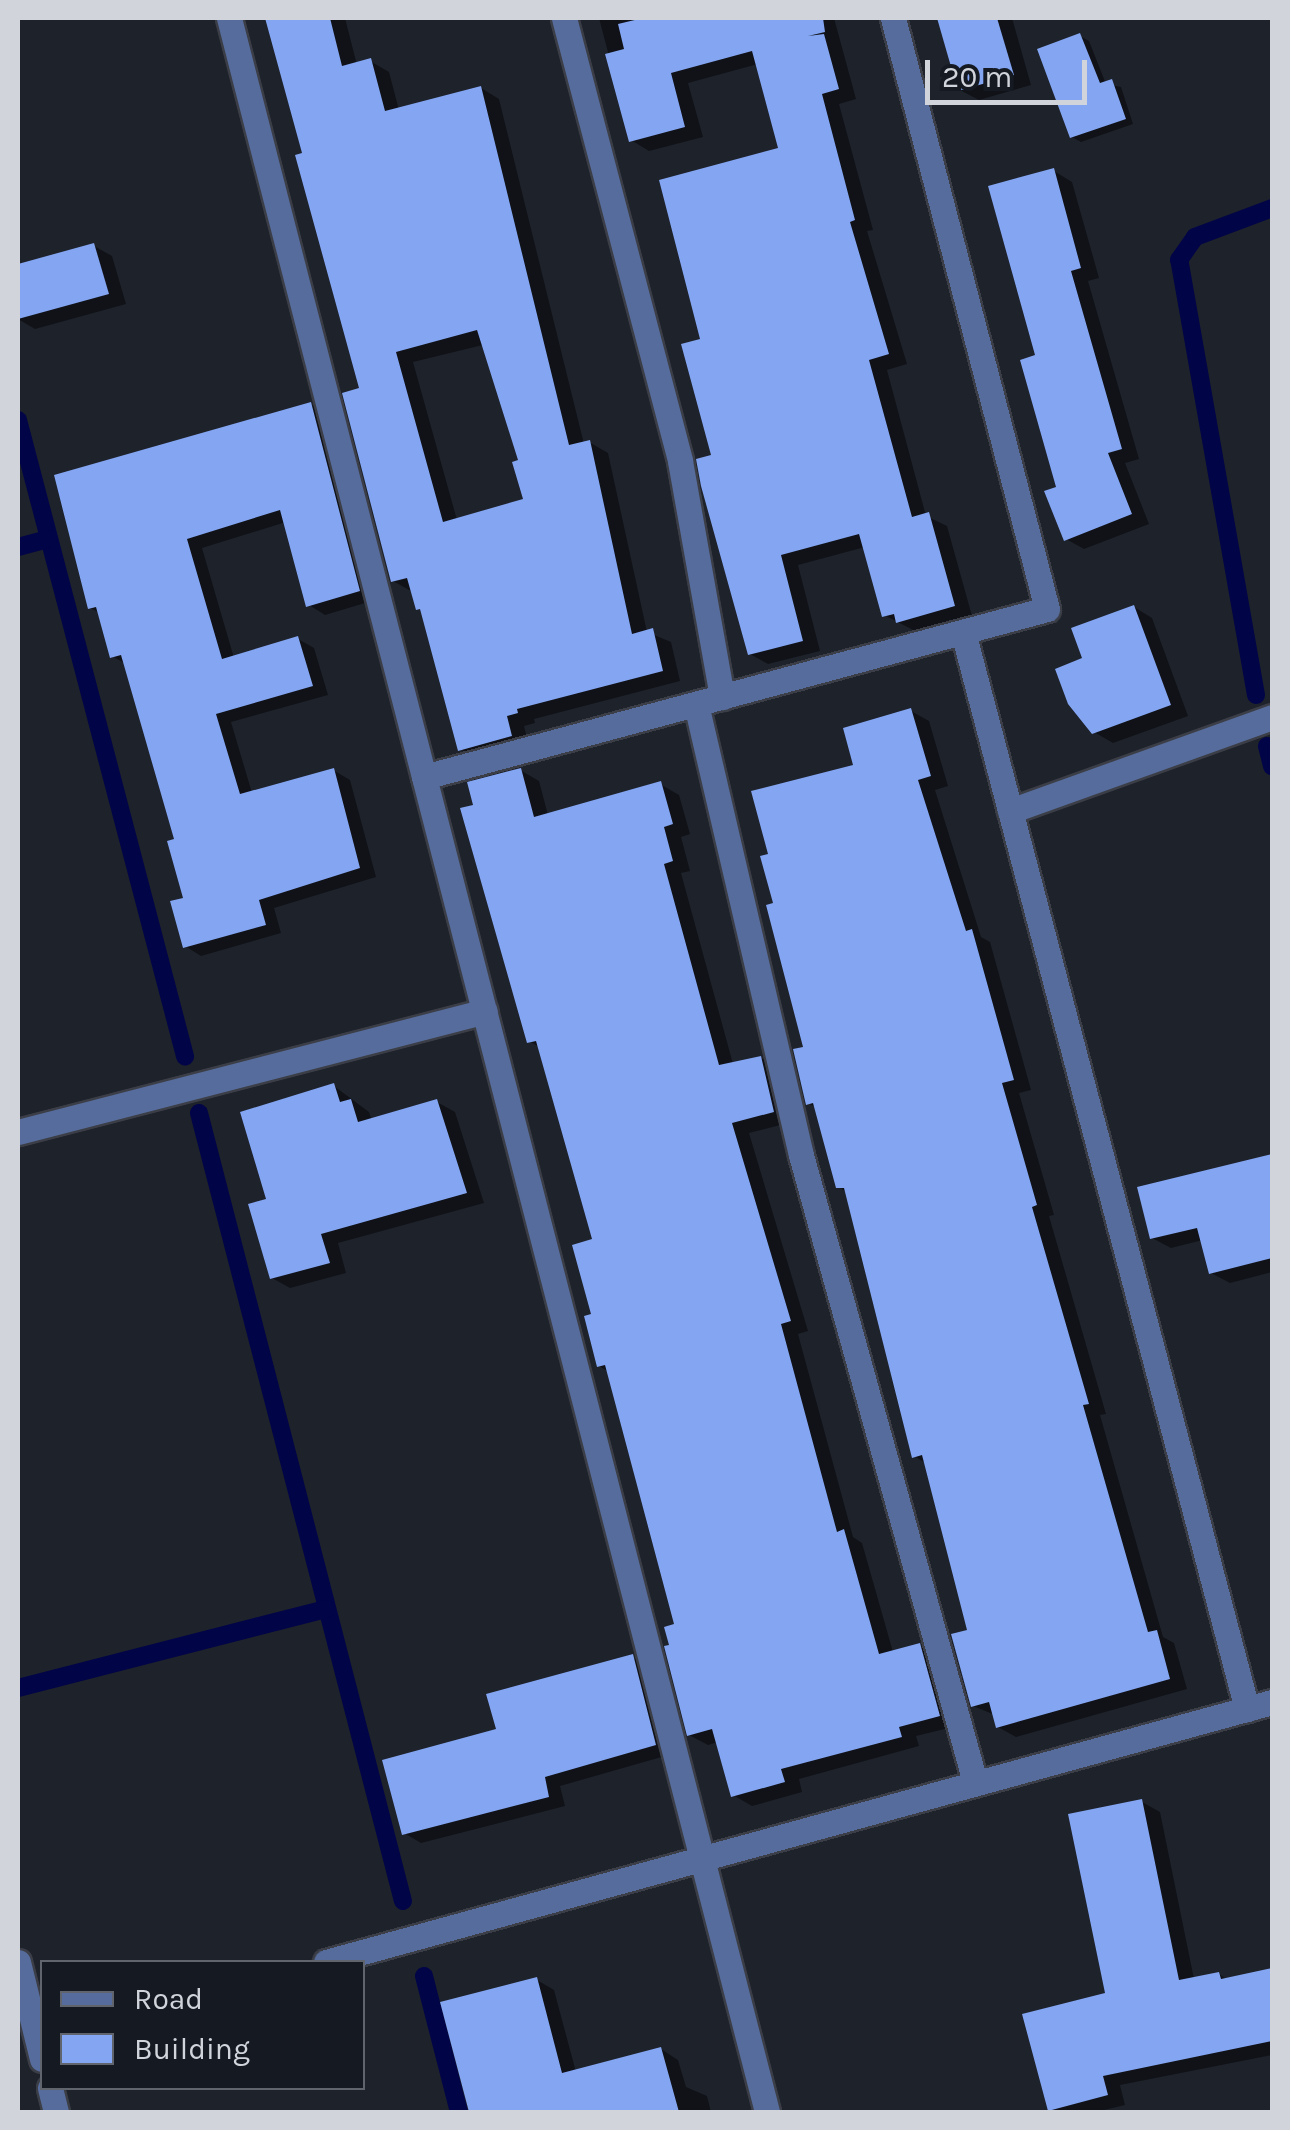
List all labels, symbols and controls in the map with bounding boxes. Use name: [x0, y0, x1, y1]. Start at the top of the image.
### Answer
scale bar: [930, 40, 1092, 102]
text: 20 m: [942, 59, 1012, 95]
legend: [40, 1960, 365, 2090]
text: Road: [134, 1981, 203, 2017]
text: Building: [134, 2031, 250, 2067]

